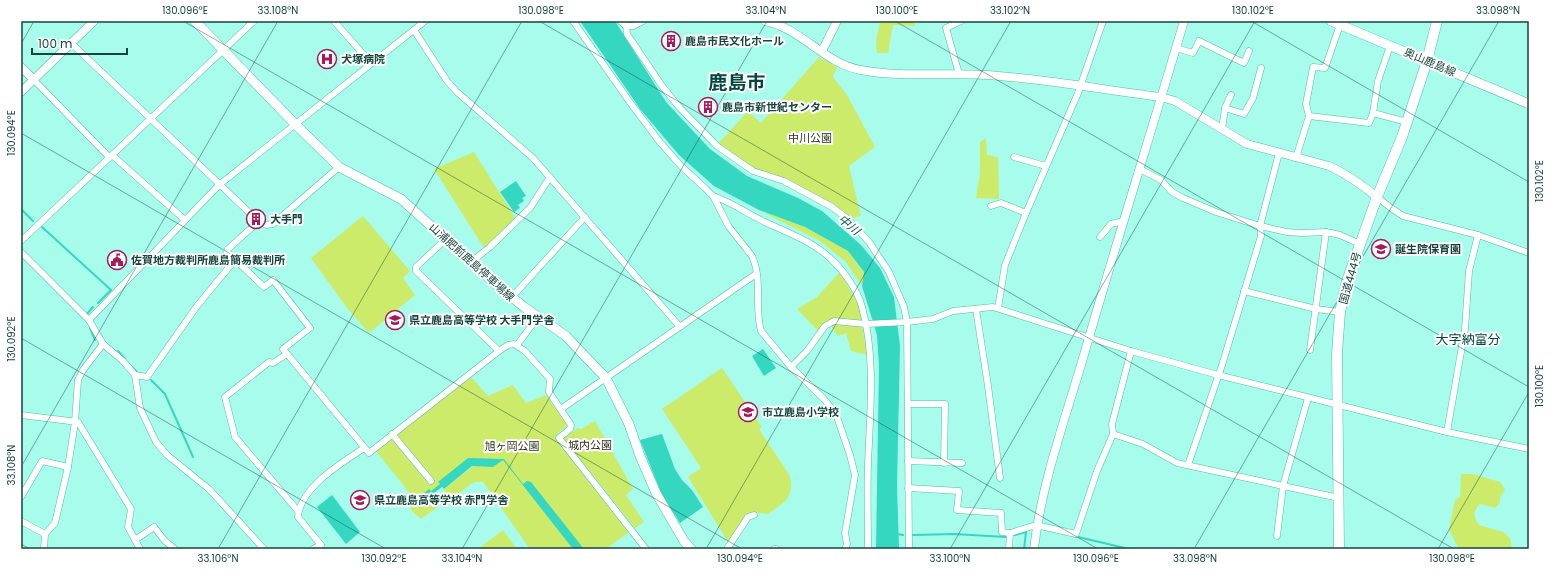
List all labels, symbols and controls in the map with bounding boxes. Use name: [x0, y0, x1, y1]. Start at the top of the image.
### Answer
text: 130.096°E: [162, 3, 208, 18]
text: 33.108°N: [258, 3, 298, 18]
text: 130.098°E: [518, 3, 564, 18]
text: 33.104°N: [746, 3, 786, 18]
text: 130.100°E: [876, 3, 918, 18]
text: 33.102°N: [990, 3, 1030, 18]
text: 130.102°E: [1232, 3, 1274, 18]
text: 33.098°N: [1476, 3, 1520, 18]
scale bar: [32, 30, 127, 56]
building icon: 鹿島市民文化ホール: [660, 30, 682, 52]
place label: 鹿島市民文化ホール: [685, 33, 784, 49]
text: 100 m: [38, 35, 72, 52]
street label: 奥山鹿島線: [1402, 44, 1458, 80]
hospital icon: 犬塚病院: [316, 48, 338, 70]
place label: 犬塚病院: [341, 51, 385, 67]
district label: 鹿島市: [708, 69, 766, 96]
building icon: 鹿島市新世紀センター: [697, 96, 719, 118]
place label: 鹿島市新世紀センター: [722, 99, 832, 115]
text: 130.094°E: [4, 110, 19, 156]
park label: 中川公園: [788, 130, 832, 146]
text: 130.102°E: [1532, 160, 1547, 202]
building icon: 大手門: [245, 208, 267, 230]
water label: 中川: [835, 210, 866, 240]
place label: 大手門: [270, 211, 303, 227]
street label: 山浦肥前鹿島停車場線: [426, 219, 518, 305]
school or university icon: 誕生院保育園: [1370, 238, 1392, 260]
place label: 誕生院保育園: [1395, 241, 1461, 257]
public building icon: 佐賀地方裁判所鹿島簡易裁判所: [106, 249, 128, 271]
street label: 国道444号: [1335, 250, 1365, 306]
place label: 佐賀地方裁判所鹿島簡易裁判所: [131, 252, 285, 268]
school or university icon: 県立鹿島高等学校 大手門学舎: [384, 309, 406, 331]
place label: 県立鹿島高等学校 大手門学舎: [409, 312, 555, 328]
text: 130.092°E: [4, 316, 19, 362]
district label: 大字納富分: [1435, 330, 1501, 349]
text: 130.100°E: [1532, 365, 1547, 407]
school or university icon: 市立鹿島小学校: [737, 401, 759, 423]
place label: 市立鹿島小学校: [762, 404, 839, 420]
park label: 城内公園: [568, 437, 612, 453]
park label: 旭ヶ岡公園: [485, 438, 540, 454]
text: 33.108°N: [4, 445, 19, 485]
school or university icon: 県立鹿島高等学校 赤門学舎: [349, 489, 371, 511]
place label: 県立鹿島高等学校 赤門学舎: [374, 492, 509, 508]
text: 33.106°N: [198, 551, 238, 566]
text: 130.092°E: [361, 551, 407, 566]
text: 33.104°N: [442, 551, 482, 566]
text: 130.094°E: [717, 551, 763, 566]
text: 33.100°N: [930, 551, 970, 566]
text: 130.096°E: [1073, 551, 1119, 566]
text: 33.098°N: [1173, 551, 1217, 566]
text: 130.098°E: [1429, 551, 1475, 566]

